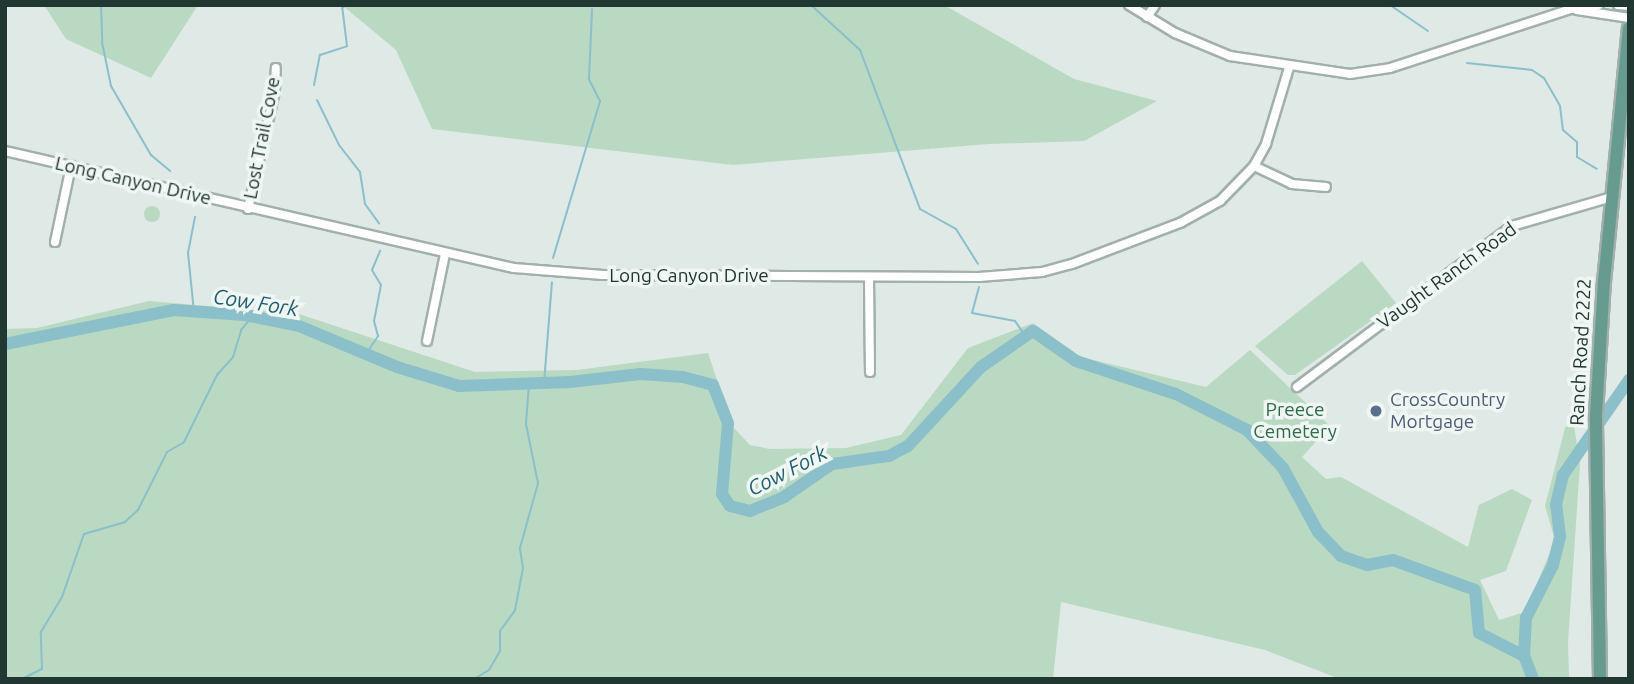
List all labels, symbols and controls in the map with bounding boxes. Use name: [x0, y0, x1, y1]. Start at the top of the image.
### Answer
street label: Lost Trail Cove: [239, 75, 285, 201]
street label: Long Canyon Drive: [53, 152, 213, 210]
street label: Vaught Ranch Road: [1373, 218, 1521, 334]
street label: Long Canyon Drive: [609, 265, 769, 287]
street label: Ranch Road 2222: [1566, 278, 1596, 426]
water label: Cow Fork: [212, 283, 300, 321]
place label: CrossCountry Mortgage: [1390, 389, 1505, 433]
park label: Preece Cemetery: [1253, 399, 1337, 443]
marker: CrossCountry Mortgage: [1368, 403, 1384, 419]
water label: Cow Fork: [743, 439, 831, 501]

